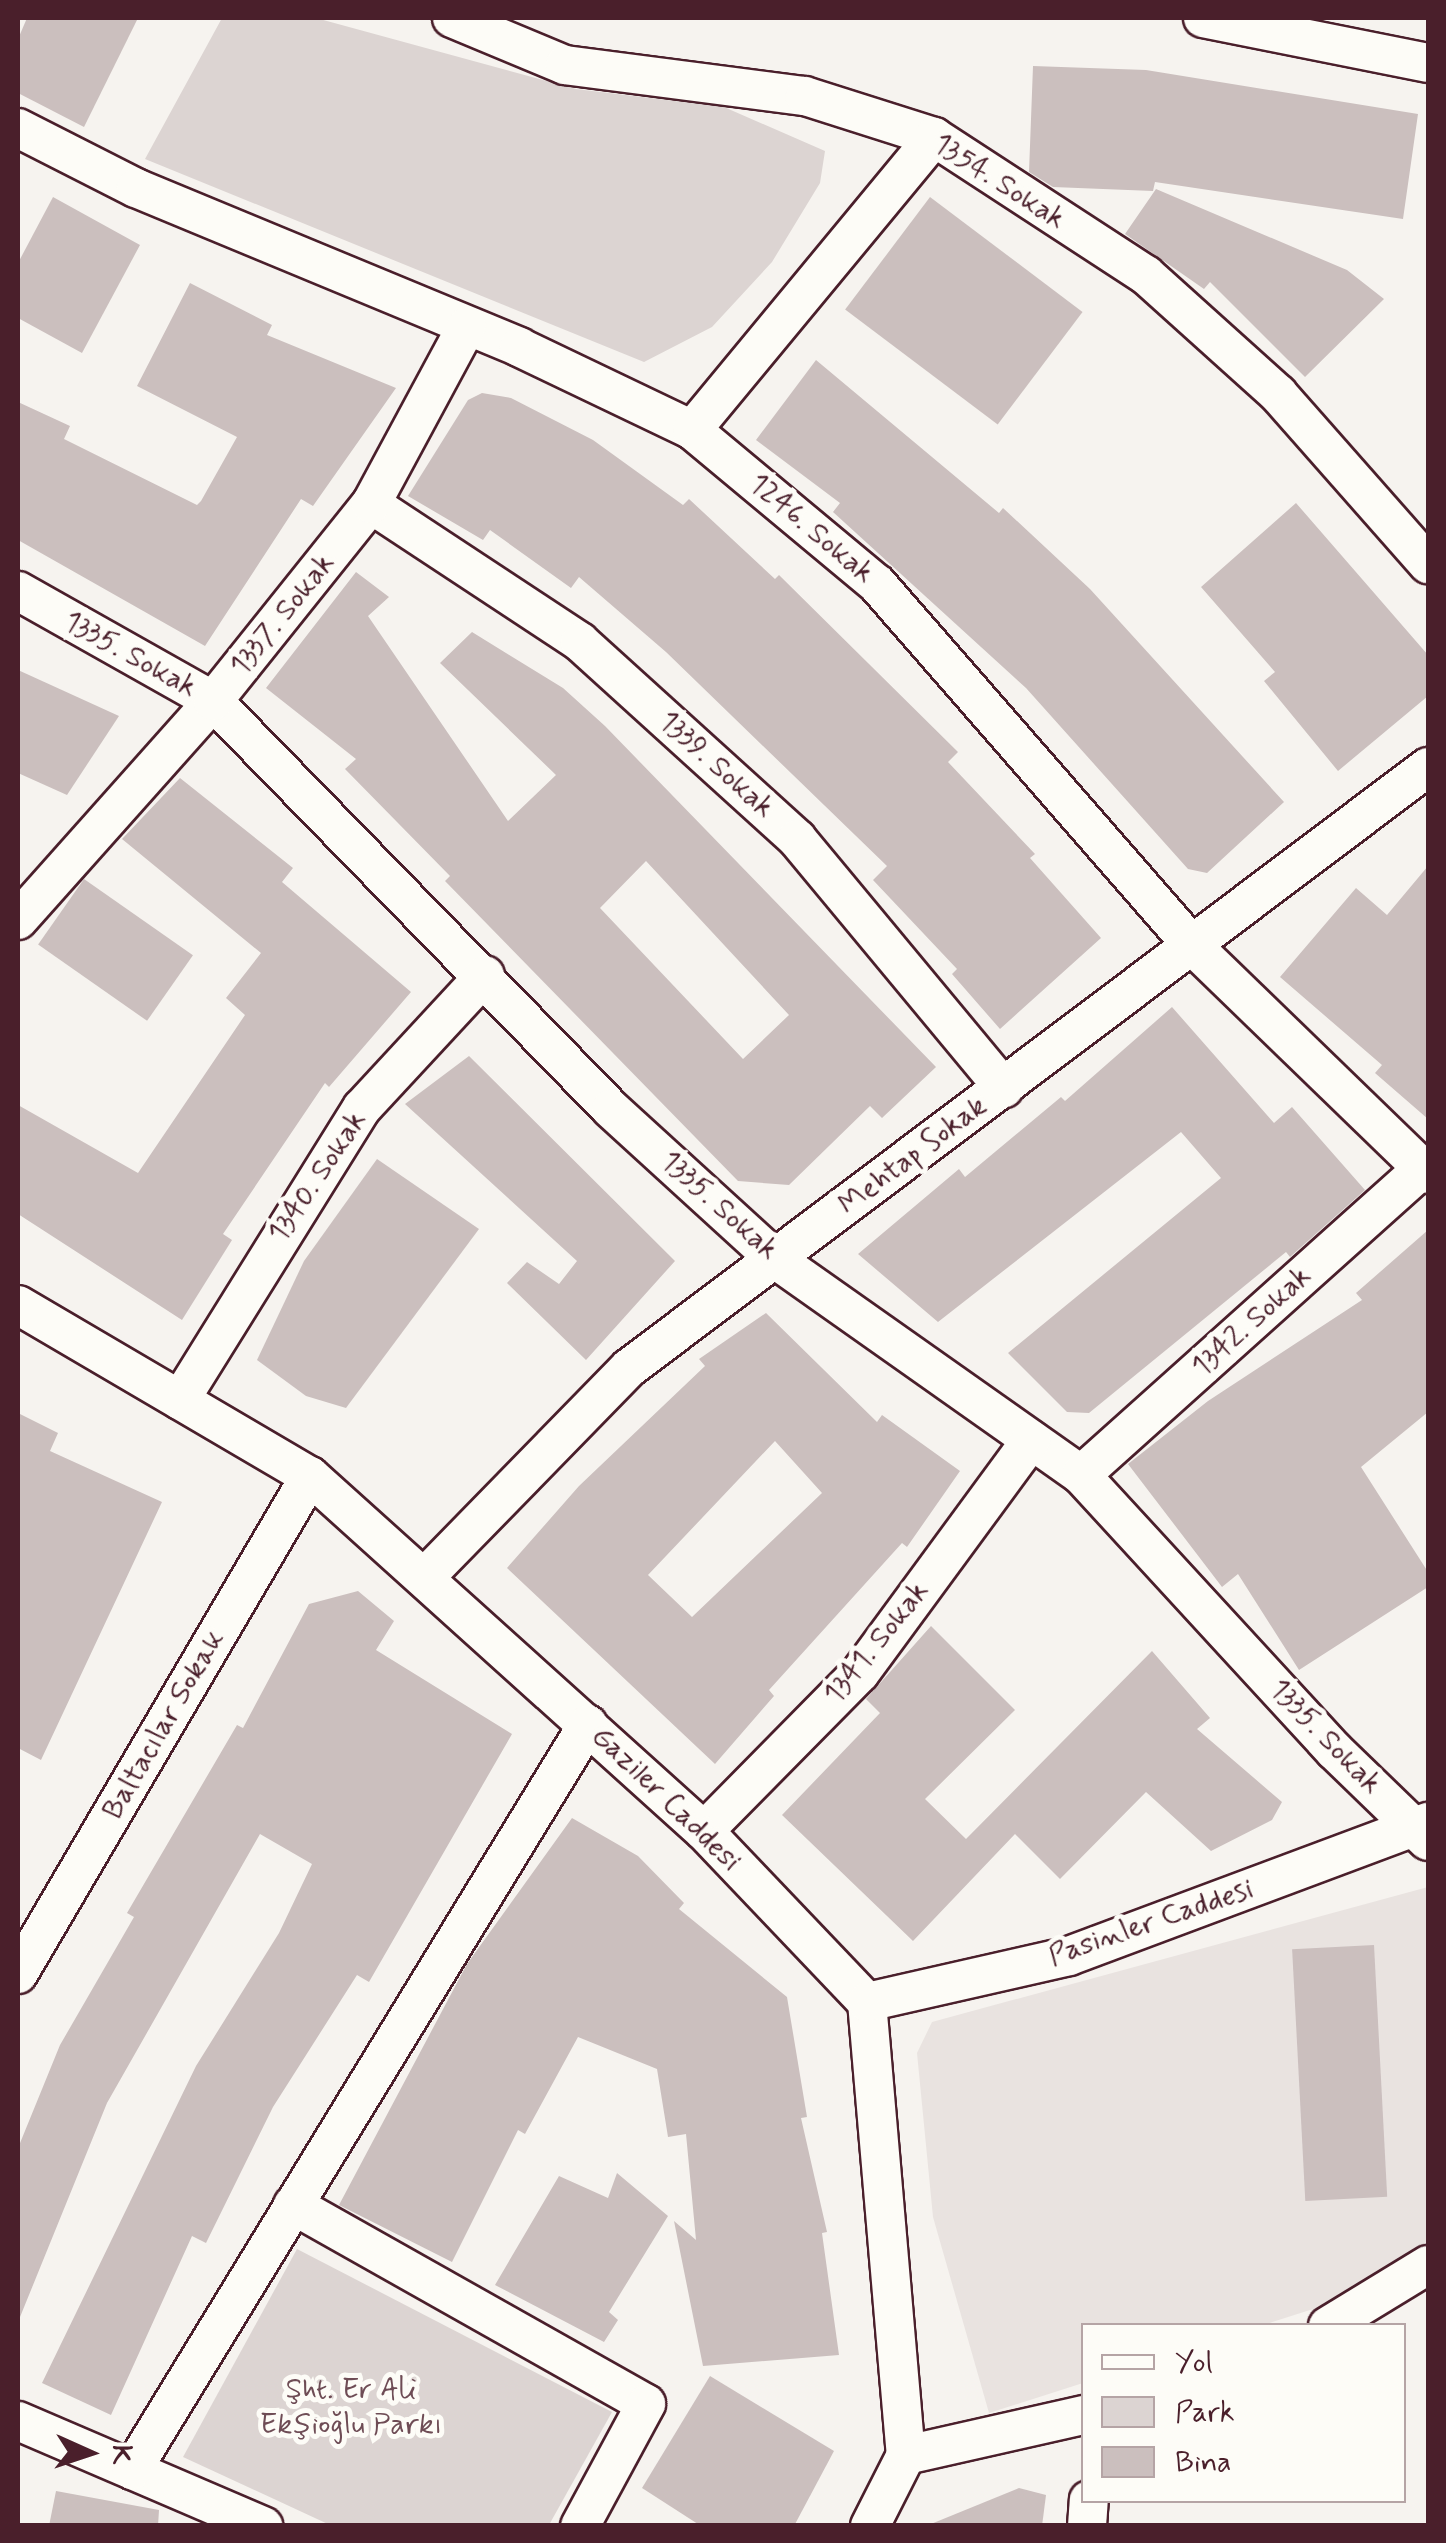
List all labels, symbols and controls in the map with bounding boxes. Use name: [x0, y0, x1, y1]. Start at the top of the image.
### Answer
street label: 1354. Sokak: [926, 126, 1072, 238]
street label: 1246. Sokak: [741, 466, 881, 592]
street label: 1337. Sokak: [223, 547, 343, 683]
street label: 1335. Sokak: [57, 604, 203, 706]
street label: 1339. Sokak: [651, 704, 781, 826]
street label: Mehtap Sokak: [830, 1087, 996, 1225]
street label: 1340. Sokak: [261, 1104, 375, 1250]
street label: 1335. Sokak: [652, 1144, 786, 1268]
street label: 1342. Sokak: [1185, 1259, 1319, 1385]
street label: 1341. Sokak: [817, 1574, 937, 1712]
street label: Baltacılar Sokak: [96, 1625, 232, 1825]
street label: 1335. Sokak: [1261, 1672, 1389, 1802]
street label: Gaziler Caddesi: [582, 1717, 750, 1881]
street label: Pasinler Caddesi: [1041, 1870, 1261, 1976]
legend: [1081, 2323, 1406, 2503]
text: Yol: [1175, 2343, 1213, 2382]
park label: Şht. Er Ali Ekşioğlu Parkı: [261, 2372, 441, 2442]
text: Park: [1175, 2393, 1235, 2432]
north arrow: [40, 2403, 140, 2503]
text: Bina: [1175, 2443, 1231, 2482]
text: K: [101, 2444, 139, 2465]

